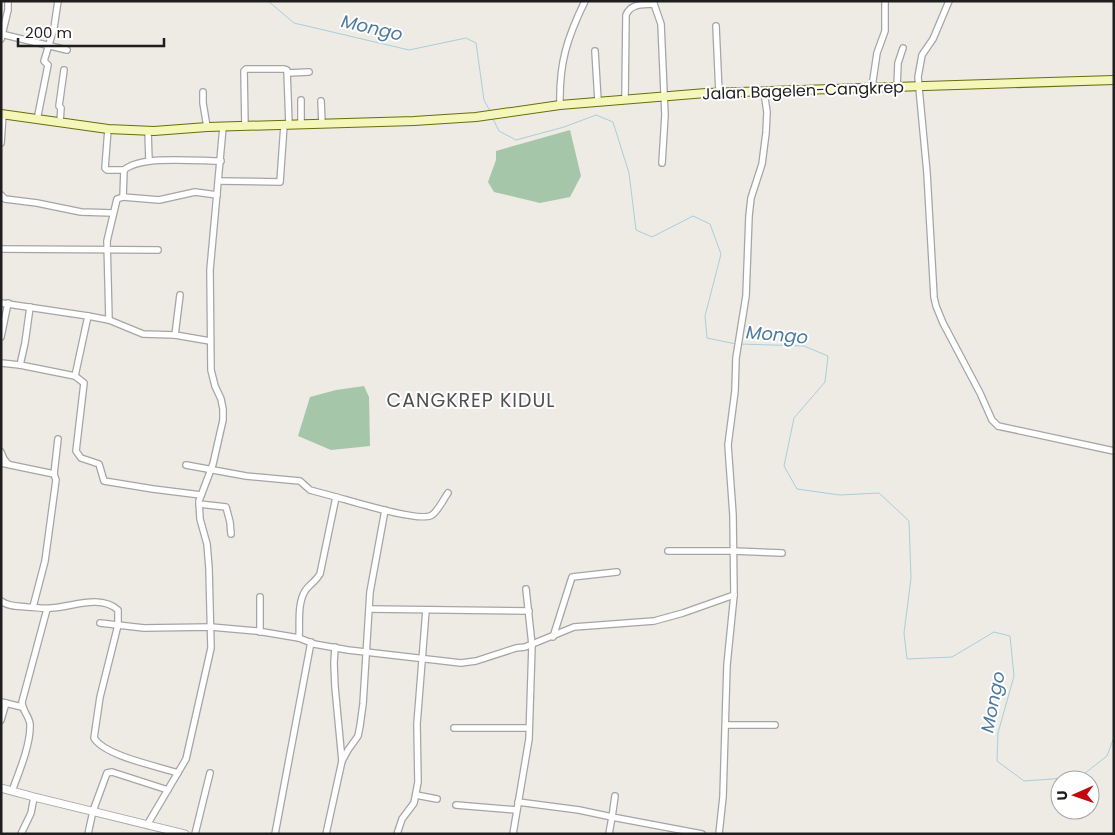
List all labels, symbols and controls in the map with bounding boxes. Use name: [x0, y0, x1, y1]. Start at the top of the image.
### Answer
water label: Mongo: [339, 8, 405, 47]
scale bar: [18, 15, 164, 47]
text: 200 m: [25, 22, 72, 43]
street label: Jalan Bagelen-Cangkrep: [702, 75, 905, 106]
water label: Mongo: [745, 319, 809, 350]
district label: CANGKREP KIDUL: [387, 387, 555, 414]
water label: Mongo: [974, 669, 1011, 735]
north arrow: [1050, 770, 1100, 820]
text: U: [1052, 790, 1072, 801]

